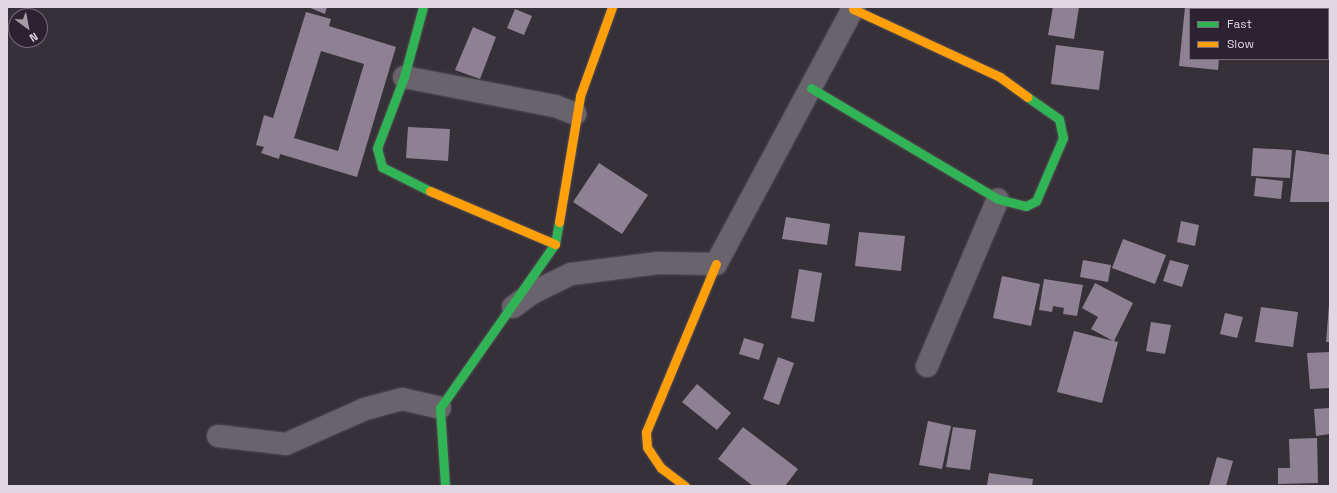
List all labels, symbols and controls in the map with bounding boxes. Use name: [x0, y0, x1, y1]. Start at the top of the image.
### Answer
north arrow: [8, 8, 48, 48]
legend: [1189, 8, 1329, 60]
text: Fast: [1227, 16, 1252, 32]
text: N: [27, 29, 41, 45]
text: Slow: [1227, 36, 1254, 52]

